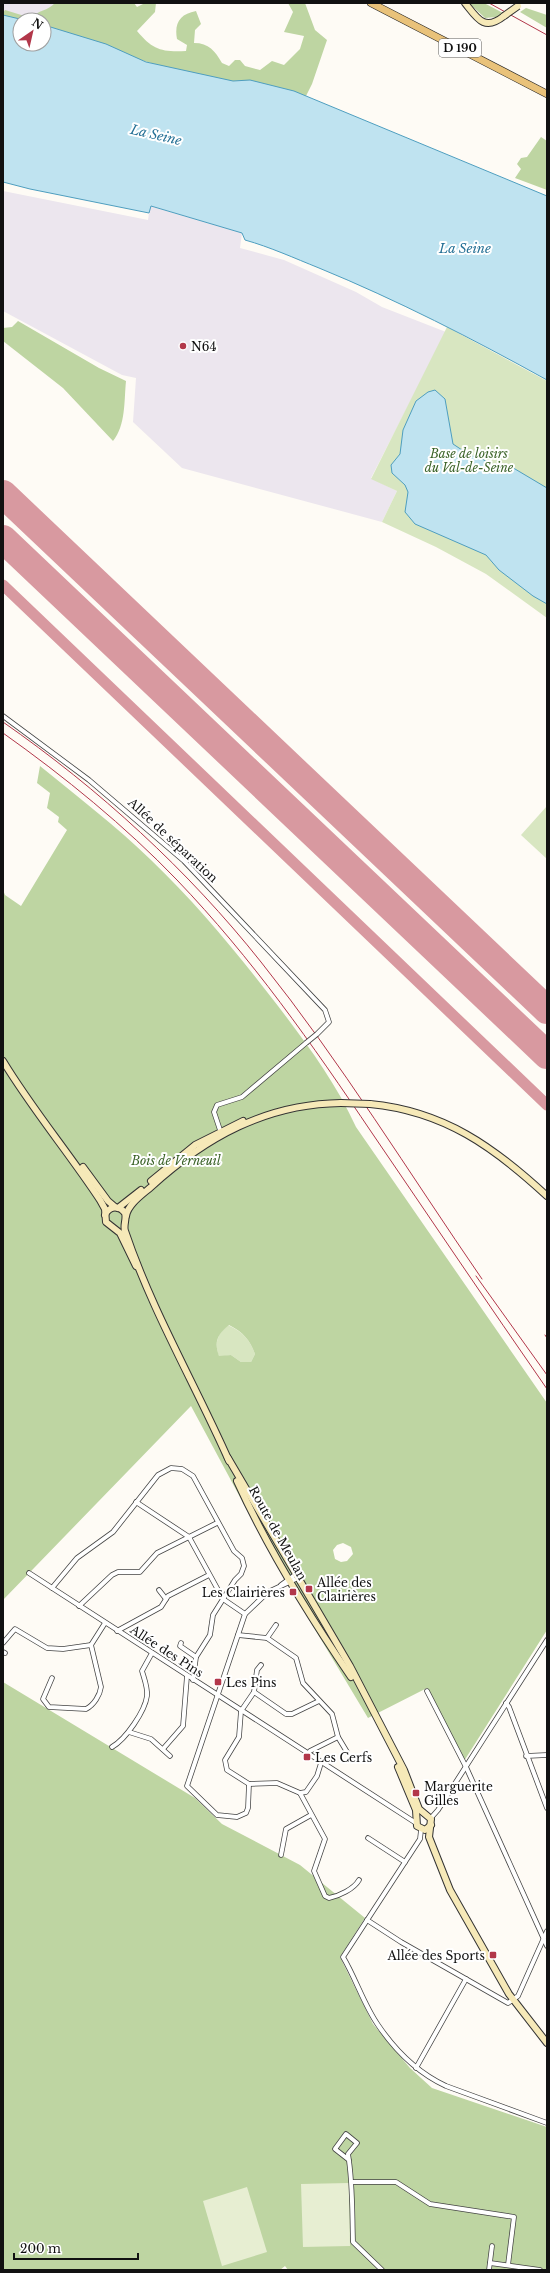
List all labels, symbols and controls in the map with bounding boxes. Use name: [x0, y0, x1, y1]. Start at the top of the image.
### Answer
north arrow: [12, 12, 52, 52]
text: N: [29, 15, 46, 33]
road number: D 190: [439, 39, 481, 57]
water label: La Seine: [128, 121, 183, 149]
water label: La Seine: [438, 240, 491, 257]
place label: N64: [191, 339, 217, 354]
marker: N64: [178, 341, 188, 351]
park label: Base de loisirs du Val-de-Seine: [425, 446, 514, 475]
street label: Allée de séparation: [124, 794, 221, 885]
park label: Bois de Verneuil: [130, 1153, 221, 1168]
street label: Route de Meulan: [246, 1483, 310, 1583]
place label: Allée des Clairières: [316, 1575, 376, 1604]
marker: Allée des Clairières: [304, 1584, 314, 1594]
place label: Les Clairières: [202, 1585, 285, 1600]
marker: Les Clairières: [288, 1587, 298, 1597]
street label: Allée des Pins: [127, 1621, 206, 1680]
place label: Les Pins: [226, 1675, 277, 1690]
marker: Les Pins: [213, 1677, 223, 1687]
place label: Les Cerfs: [315, 1750, 372, 1765]
marker: Les Cerfs: [302, 1752, 312, 1762]
place label: Marguerite Gilles: [424, 1779, 493, 1808]
marker: Marguerite Gilles: [411, 1788, 421, 1798]
place label: Allée des Sports: [386, 1948, 485, 1963]
marker: Allée des Sports: [488, 1950, 498, 1960]
scale bar: [14, 2235, 138, 2261]
text: 200 m: [20, 2241, 61, 2256]

